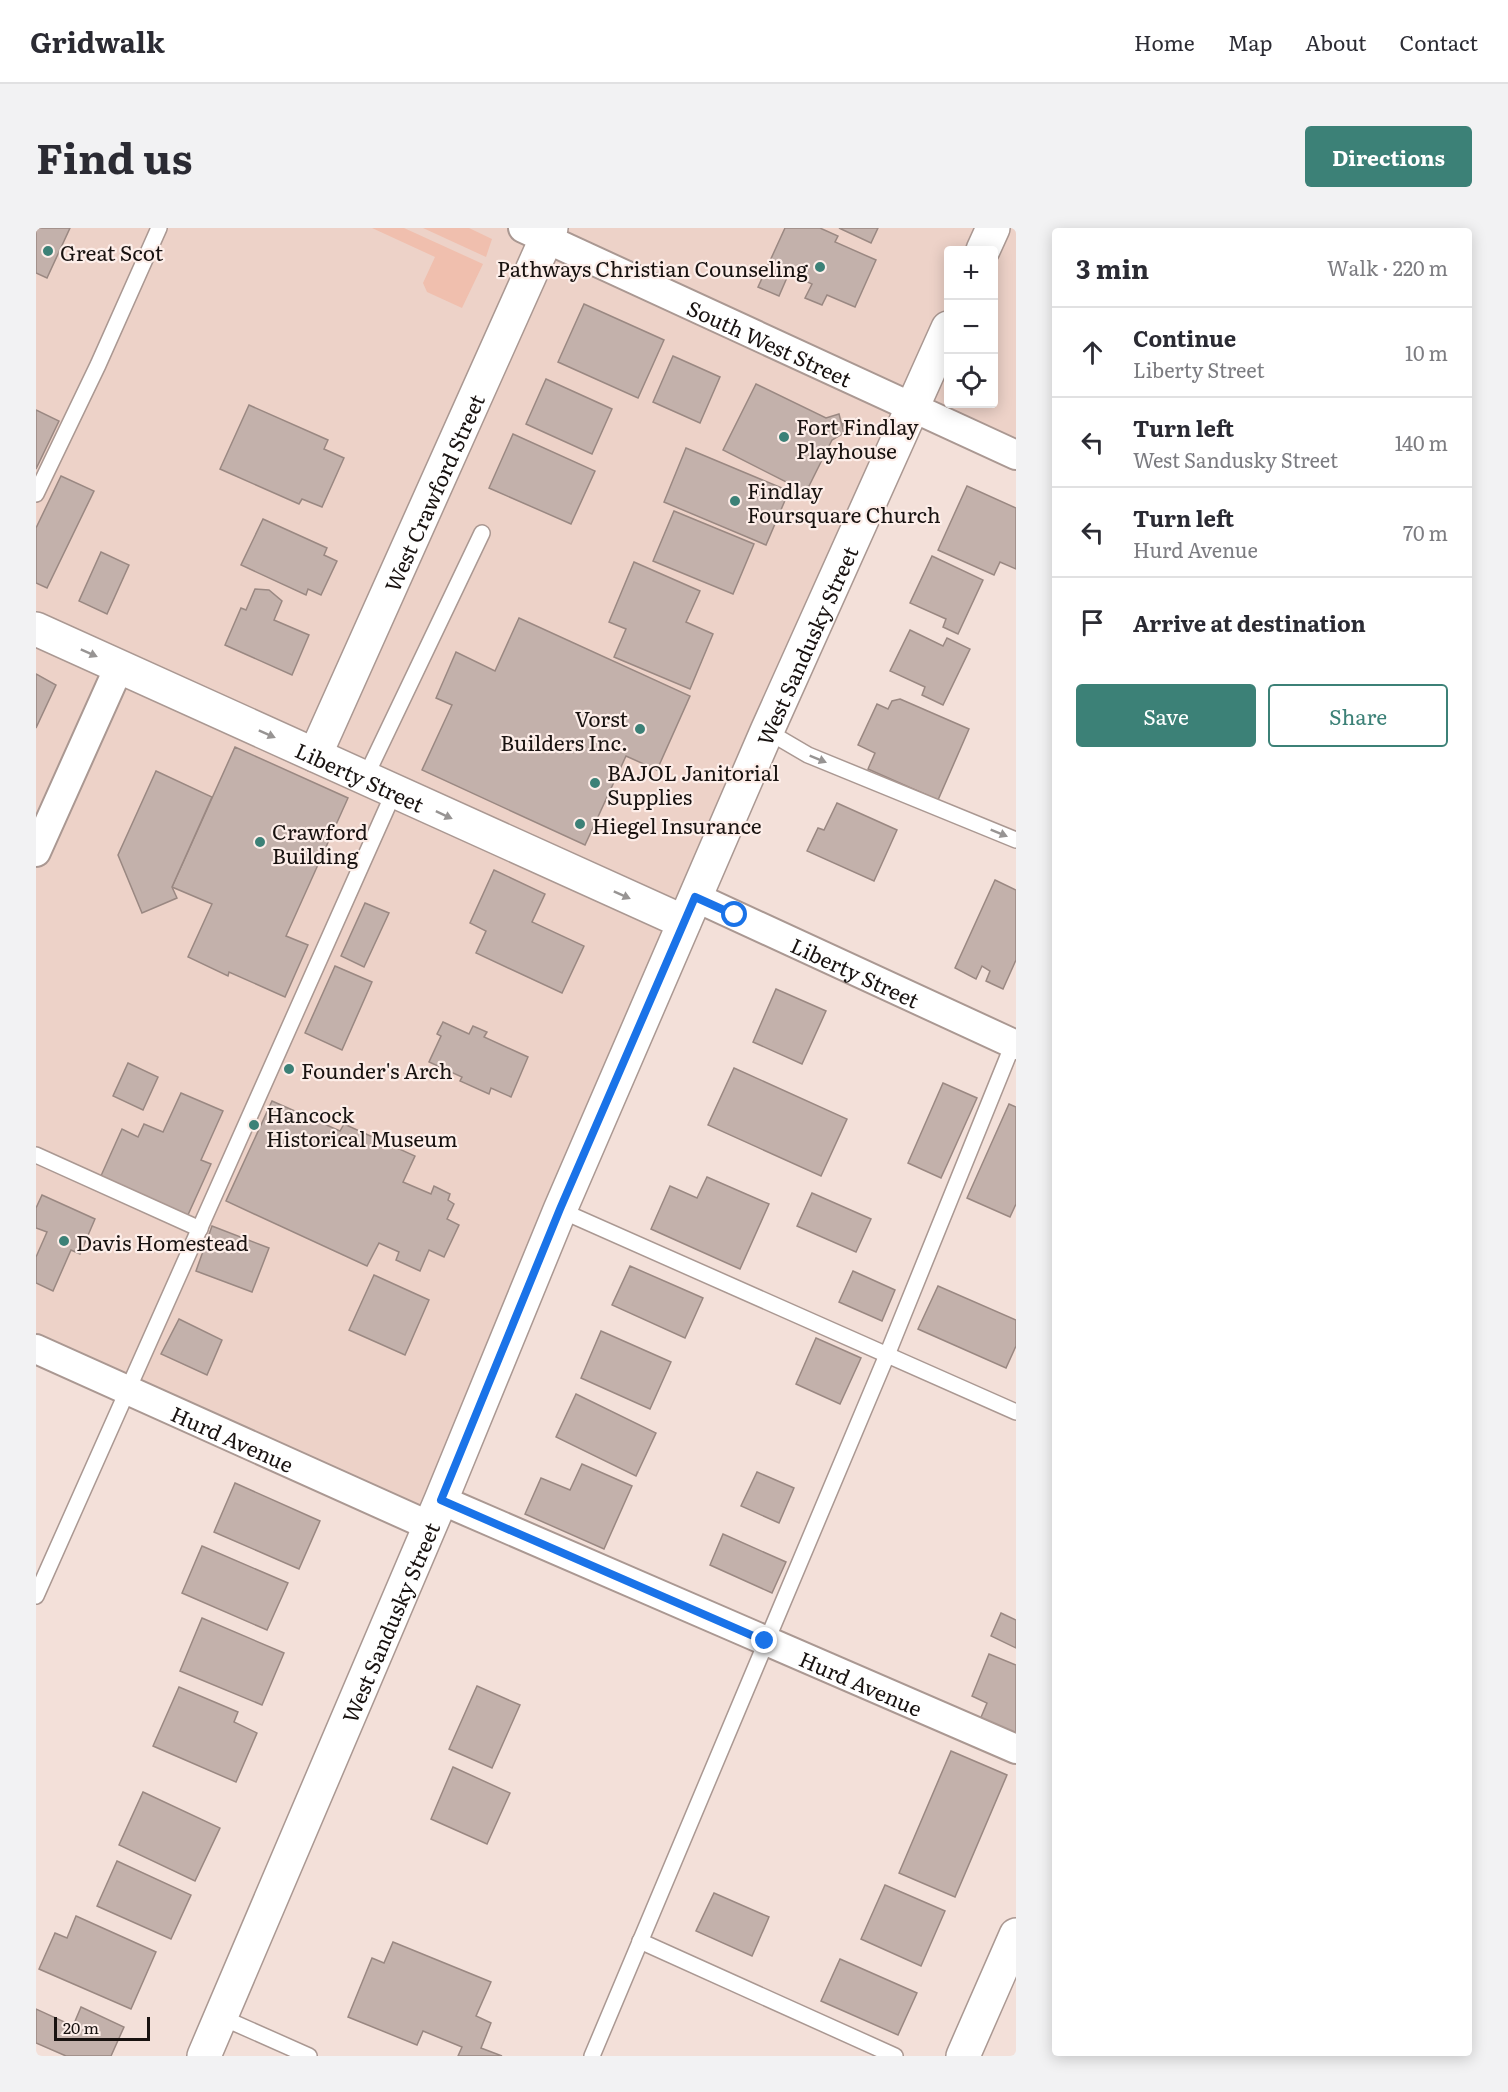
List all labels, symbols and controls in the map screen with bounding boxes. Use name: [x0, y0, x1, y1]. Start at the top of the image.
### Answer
text: Gridwalk: [30, 20, 165, 62]
text: Home: [1134, 26, 1195, 57]
text: Map: [1228, 26, 1272, 57]
text: About: [1305, 26, 1367, 57]
text: Contact: [1400, 26, 1478, 57]
text: Find us: [36, 125, 193, 187]
button: Directions: [1305, 126, 1472, 187]
place label: Great Scot: [60, 236, 164, 267]
marker: Great Scot: [41, 244, 55, 258]
map controls: [944, 246, 998, 408]
button: +: [944, 246, 998, 300]
text: 3 min: [1076, 248, 1149, 287]
place label: Pathways Christian Counseling: [497, 252, 808, 283]
text: Walk · 220 m: [1327, 252, 1448, 282]
marker: Pathways Christian Counseling: [813, 260, 827, 274]
street label: South West Street: [683, 290, 858, 393]
button: −: [944, 300, 998, 354]
text: Continue: [1133, 321, 1236, 354]
icon: ahead: [1076, 336, 1109, 369]
text: 10 m: [1405, 337, 1448, 367]
button: locate: [944, 354, 998, 408]
text: Liberty Street: [1133, 354, 1265, 384]
street label: West Crawford Street: [375, 388, 491, 596]
place label: Fort Findlay Playhouse: [796, 410, 919, 465]
text: Turn left: [1133, 411, 1234, 444]
icon: left: [1076, 426, 1109, 459]
text: 140 m: [1395, 427, 1448, 457]
marker: Fort Findlay Playhouse: [777, 430, 791, 444]
text: West Sandusky Street: [1133, 444, 1338, 474]
place label: Findlay Foursquare Church: [747, 474, 941, 529]
marker: Findlay Foursquare Church: [728, 494, 742, 508]
text: Turn left: [1133, 501, 1234, 534]
icon: left: [1076, 516, 1109, 549]
text: 70 m: [1403, 517, 1448, 547]
text: Hurd Avenue: [1133, 534, 1258, 564]
street label: West Sandusky Street: [747, 540, 864, 749]
icon: arrive: [1076, 606, 1109, 639]
text: Arrive at destination: [1133, 606, 1366, 639]
one-way arrow: [81, 648, 99, 658]
button: Save: [1076, 684, 1256, 747]
button: Share: [1268, 684, 1448, 747]
place label: Vorst Builders Inc.: [500, 702, 629, 757]
marker: Vorst Builders Inc.: [633, 722, 647, 736]
one-way arrow: [258, 729, 275, 738]
street label: Liberty Street: [291, 733, 430, 818]
one-way arrow: [810, 754, 828, 764]
place label: BAJOL Janitorial Supplies: [607, 756, 779, 811]
marker: BAJOL Janitorial Supplies: [588, 776, 602, 790]
place label: Hiegel Insurance: [592, 809, 762, 840]
one-way arrow: [436, 810, 454, 820]
place label: Crawford Building: [272, 815, 368, 870]
marker: Hiegel Insurance: [573, 817, 587, 831]
one-way arrow: [990, 828, 1008, 838]
marker: Crawford Building: [253, 835, 267, 849]
one-way arrow: [613, 890, 631, 900]
route start: [721, 901, 747, 927]
street label: Liberty Street: [787, 928, 925, 1014]
place label: Founder's Arch: [301, 1054, 453, 1085]
marker: Founder's Arch: [282, 1062, 296, 1076]
place label: Hancock Historical Museum: [266, 1098, 458, 1153]
marker: Hancock Historical Museum: [247, 1118, 261, 1132]
place label: Davis Homestead: [76, 1226, 249, 1257]
marker: Davis Homestead: [57, 1234, 71, 1248]
street label: Hurd Avenue: [167, 1397, 299, 1479]
street label: West Sandusky Street: [333, 1516, 446, 1727]
route end: [751, 1627, 777, 1653]
street label: Hurd Avenue: [795, 1642, 928, 1722]
scale bar: [54, 2014, 150, 2042]
text: 20 m: [63, 2015, 99, 2039]

